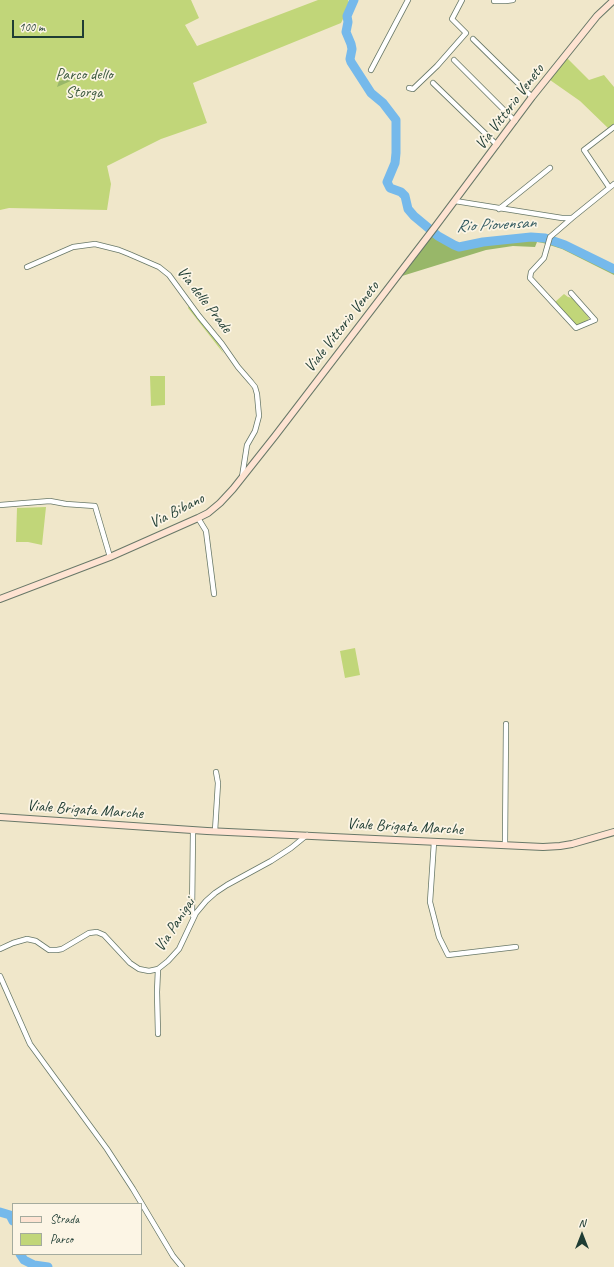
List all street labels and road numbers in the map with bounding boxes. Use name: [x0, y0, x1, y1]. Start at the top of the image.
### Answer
street label: Via Vittorio Veneto: [472, 60, 548, 154]
street label: Via delle Prade: [172, 263, 236, 337]
street label: Viale Vittorio Veneto: [300, 278, 384, 376]
street label: Via Bibano: [146, 489, 208, 533]
street label: Viale Brigata Marche: [26, 796, 144, 824]
street label: Viale Brigata Marche: [346, 814, 464, 840]
street label: Via Panigai: [151, 894, 199, 956]

